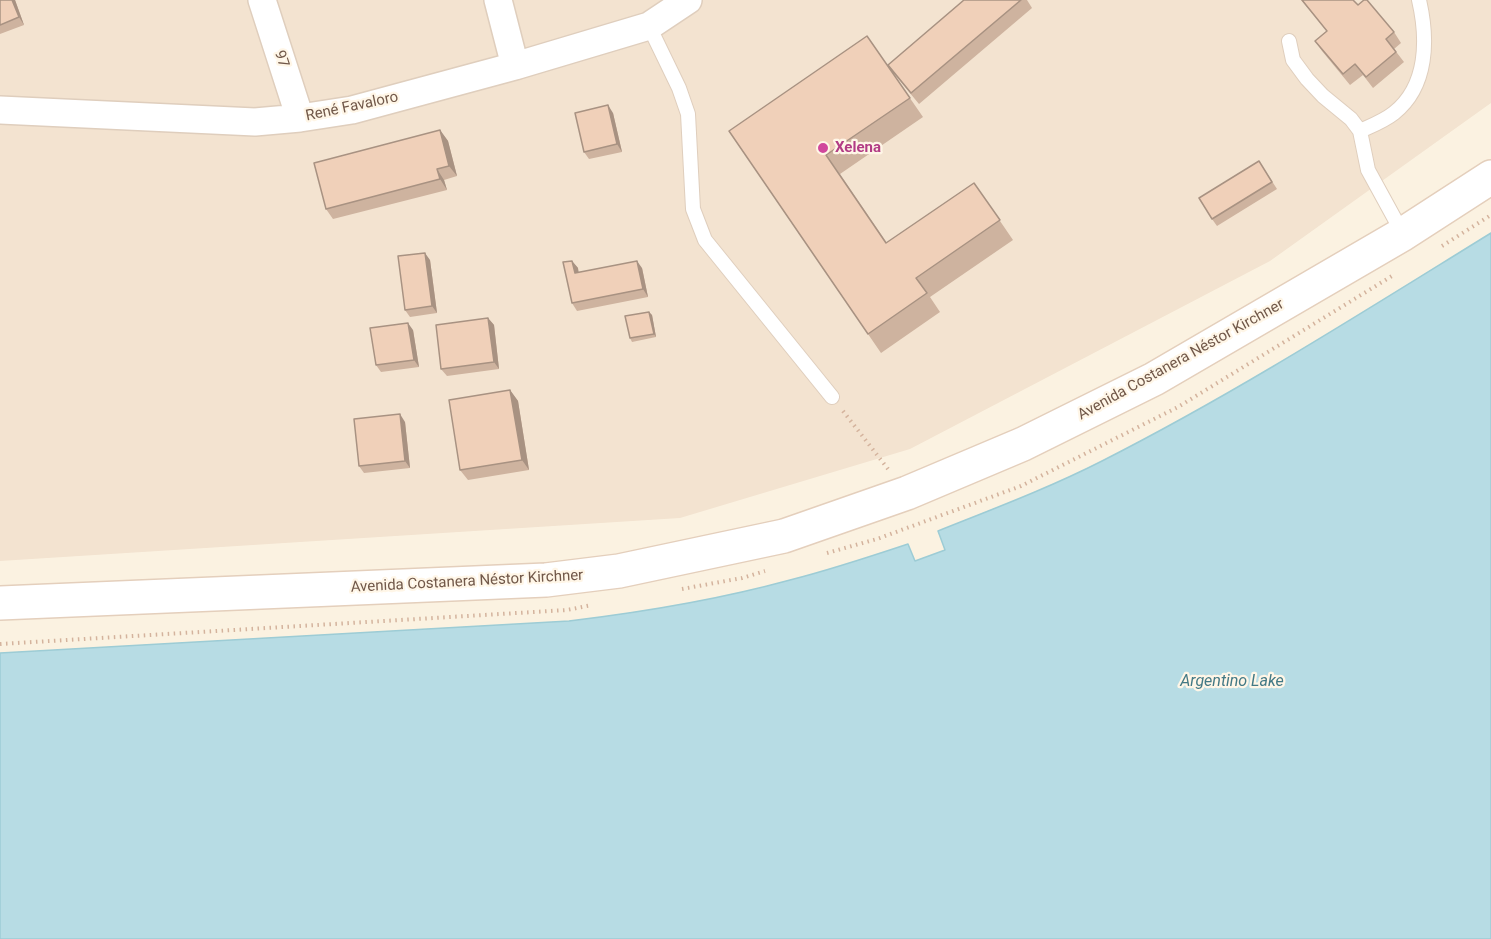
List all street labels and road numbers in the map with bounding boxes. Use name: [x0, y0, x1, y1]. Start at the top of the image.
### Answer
street label: 97: [270, 48, 292, 70]
street label: René Favaloro: [304, 88, 400, 126]
street label: Avenida Costanera Néstor Kirchner: [1075, 296, 1287, 424]
street label: Avenida Costanera Néstor Kirchner: [350, 567, 584, 597]

